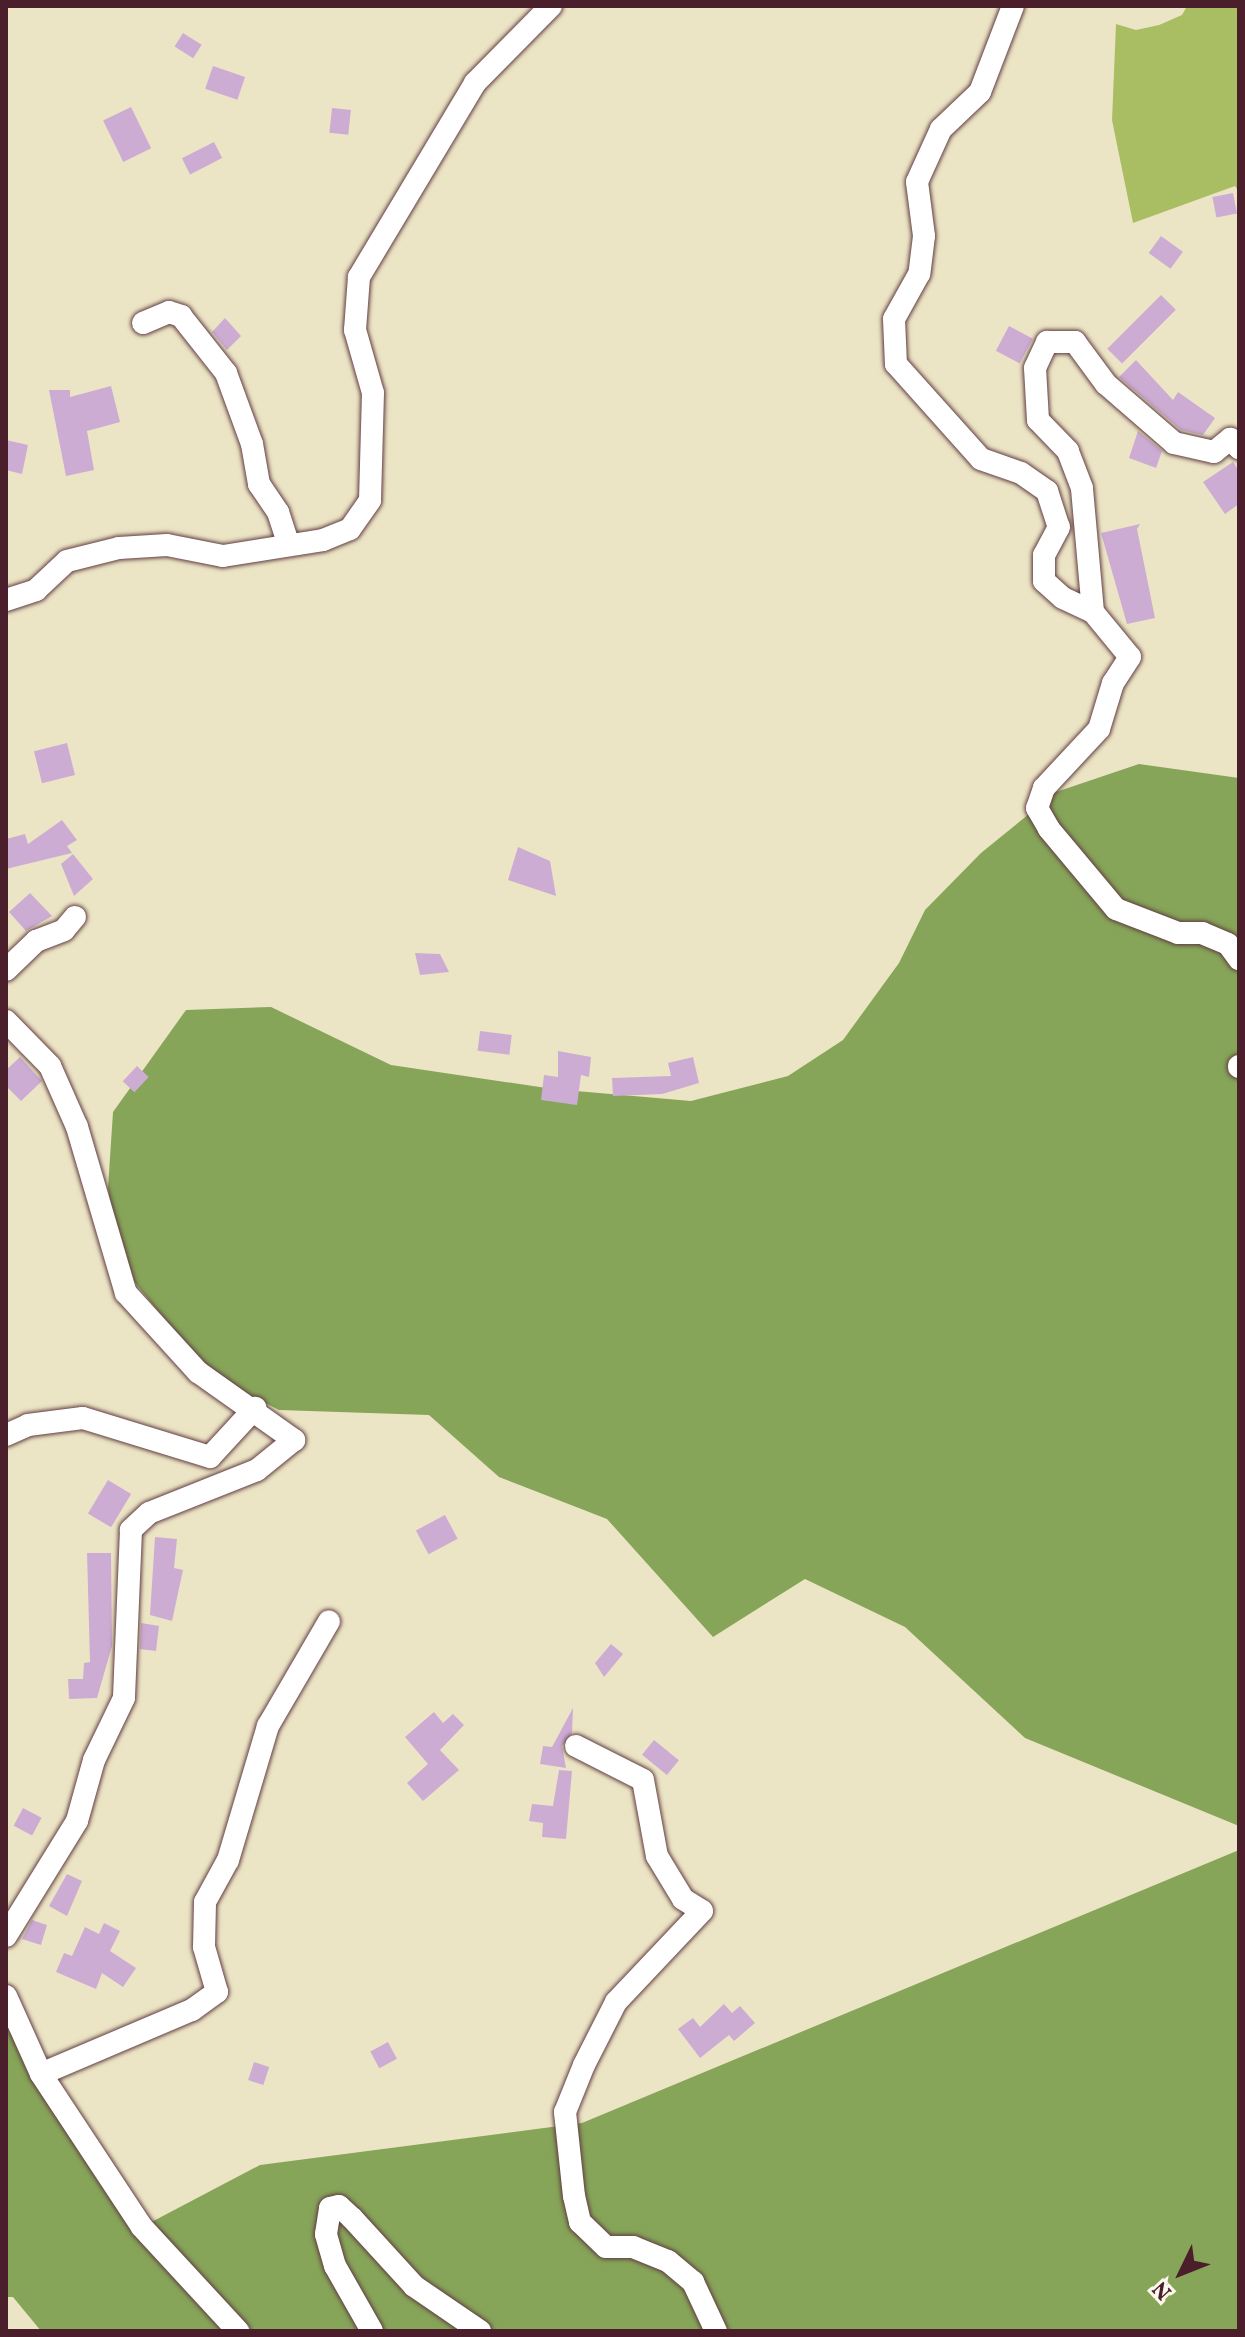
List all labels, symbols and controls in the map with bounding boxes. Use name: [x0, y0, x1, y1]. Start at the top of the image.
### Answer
north arrow: [1141, 2233, 1221, 2313]
text: N: [1146, 2273, 1180, 2306]

